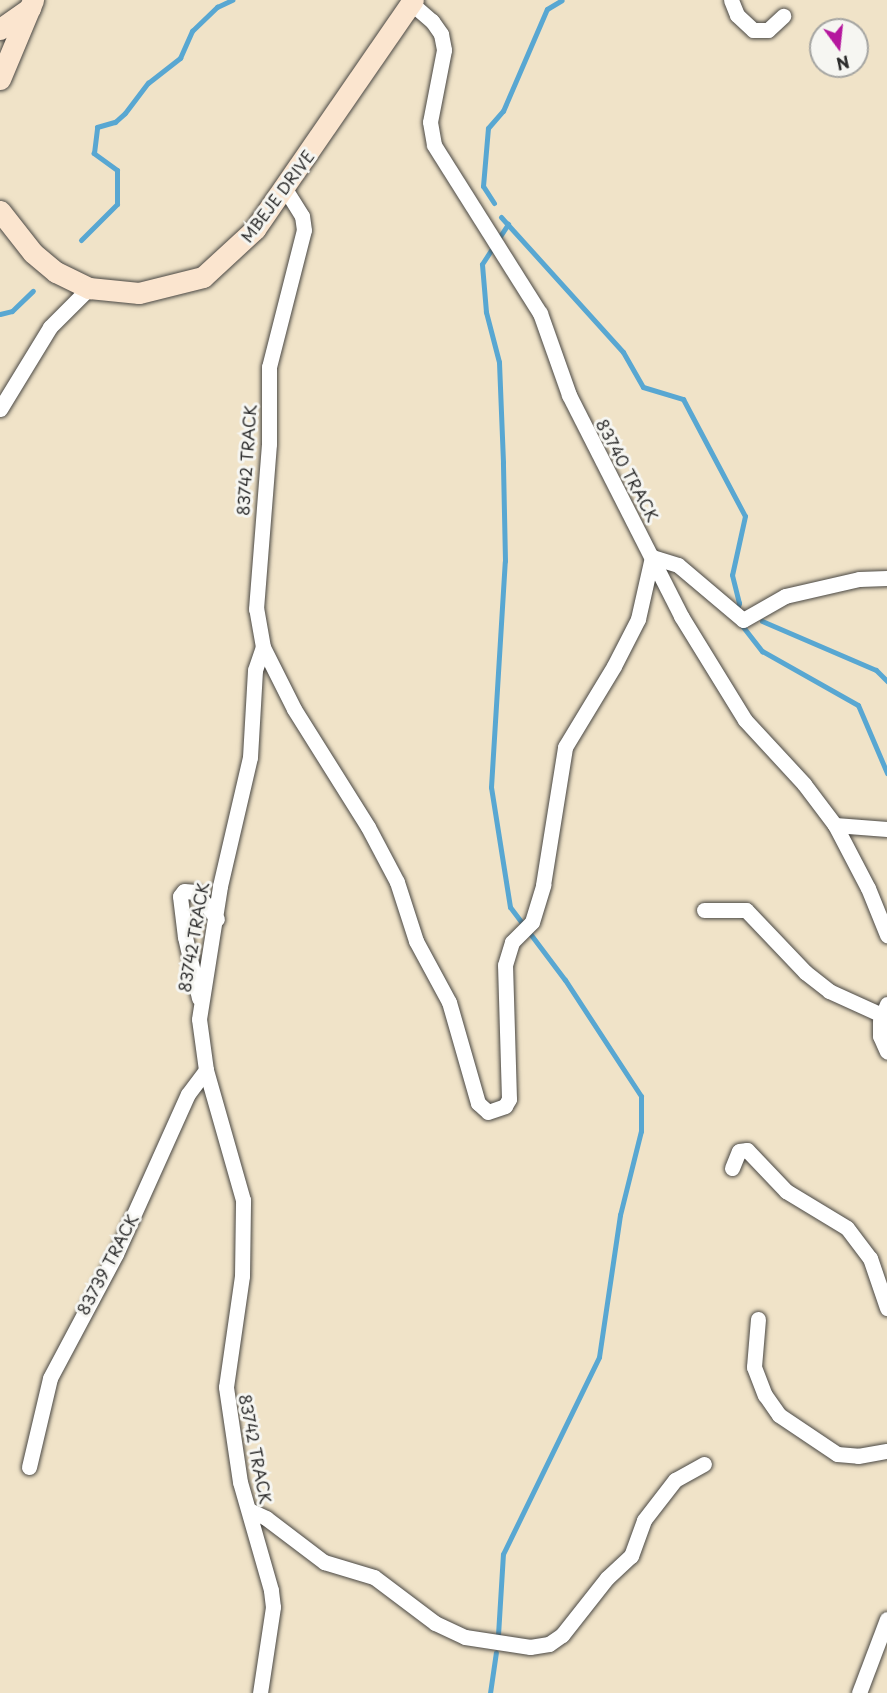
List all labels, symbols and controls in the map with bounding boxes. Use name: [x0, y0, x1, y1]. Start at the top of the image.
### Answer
north arrow: [809, 18, 869, 78]
text: N: [834, 50, 852, 77]
street label: MBEJE DRIVE: [236, 146, 318, 246]
street label: 83742 TRACK: [233, 403, 259, 517]
street label: 83740 TRACK: [593, 415, 663, 525]
street label: 83742 TRACK: [174, 880, 212, 994]
street label: 83739 TRACK: [72, 1210, 142, 1318]
street label: 83742 TRACK: [236, 1392, 276, 1506]

